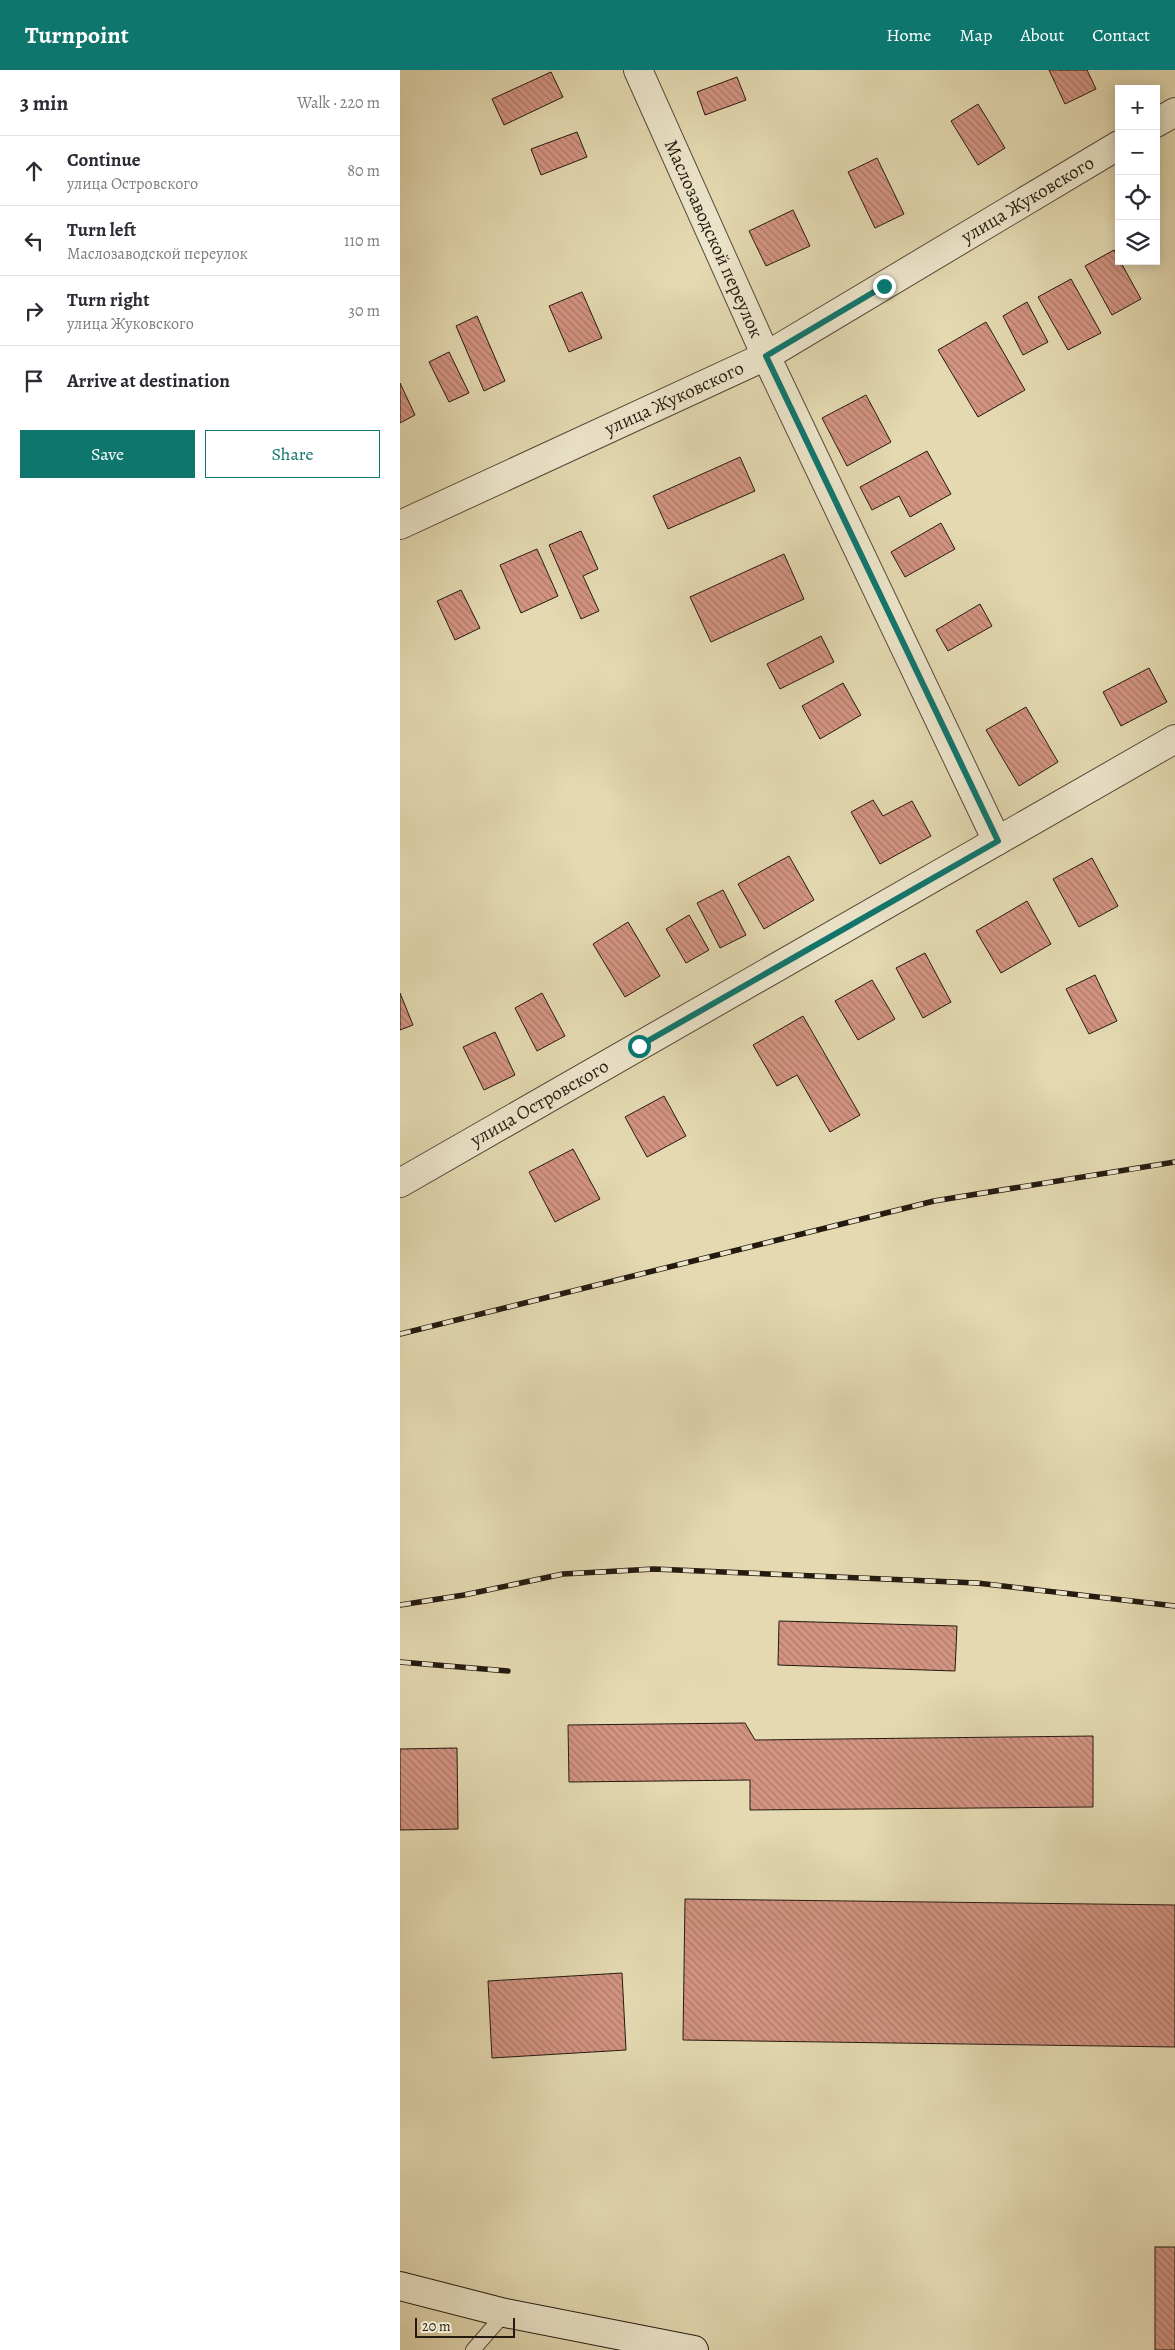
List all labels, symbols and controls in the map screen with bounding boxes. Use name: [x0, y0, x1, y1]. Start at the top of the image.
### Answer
text: Turnpoint: [25, 19, 129, 51]
text: Home: [886, 23, 931, 47]
text: Map: [959, 23, 992, 47]
text: About: [1020, 23, 1064, 47]
text: Contact: [1092, 23, 1150, 47]
map controls: [1115, 85, 1160, 265]
button: +: [1115, 85, 1160, 130]
text: 3 min: [20, 89, 68, 117]
text: Walk · 220 m: [297, 92, 380, 114]
button: −: [1115, 130, 1160, 175]
street label: Маслозаводской переулок: [658, 135, 769, 342]
text: Continue: [67, 147, 141, 173]
street label: улица Жуковского: [955, 150, 1099, 250]
icon: ahead: [20, 157, 48, 185]
text: 80 m: [347, 160, 380, 182]
text: улица Островского: [67, 173, 198, 195]
button: locate: [1115, 175, 1160, 220]
text: Turn left: [67, 217, 136, 243]
button: layers: [1115, 220, 1160, 265]
icon: left: [20, 227, 48, 255]
text: 110 m: [344, 230, 380, 252]
text: Маслозаводской переулок: [67, 243, 248, 265]
route end: [873, 275, 896, 298]
text: Turn right: [67, 287, 149, 313]
icon: right: [20, 297, 48, 325]
text: 30 m: [348, 300, 380, 322]
text: улица Жуковского: [67, 313, 194, 335]
street label: улица Жуковского: [599, 355, 748, 442]
icon: arrive: [20, 367, 48, 395]
text: Arrive at destination: [67, 368, 230, 394]
button: Save: [20, 430, 195, 478]
button: Share: [205, 430, 380, 478]
route start: [628, 1035, 651, 1058]
street label: улица Островского: [465, 1053, 614, 1153]
scale bar: [415, 2315, 515, 2338]
text: 20 m: [422, 2317, 451, 2336]

